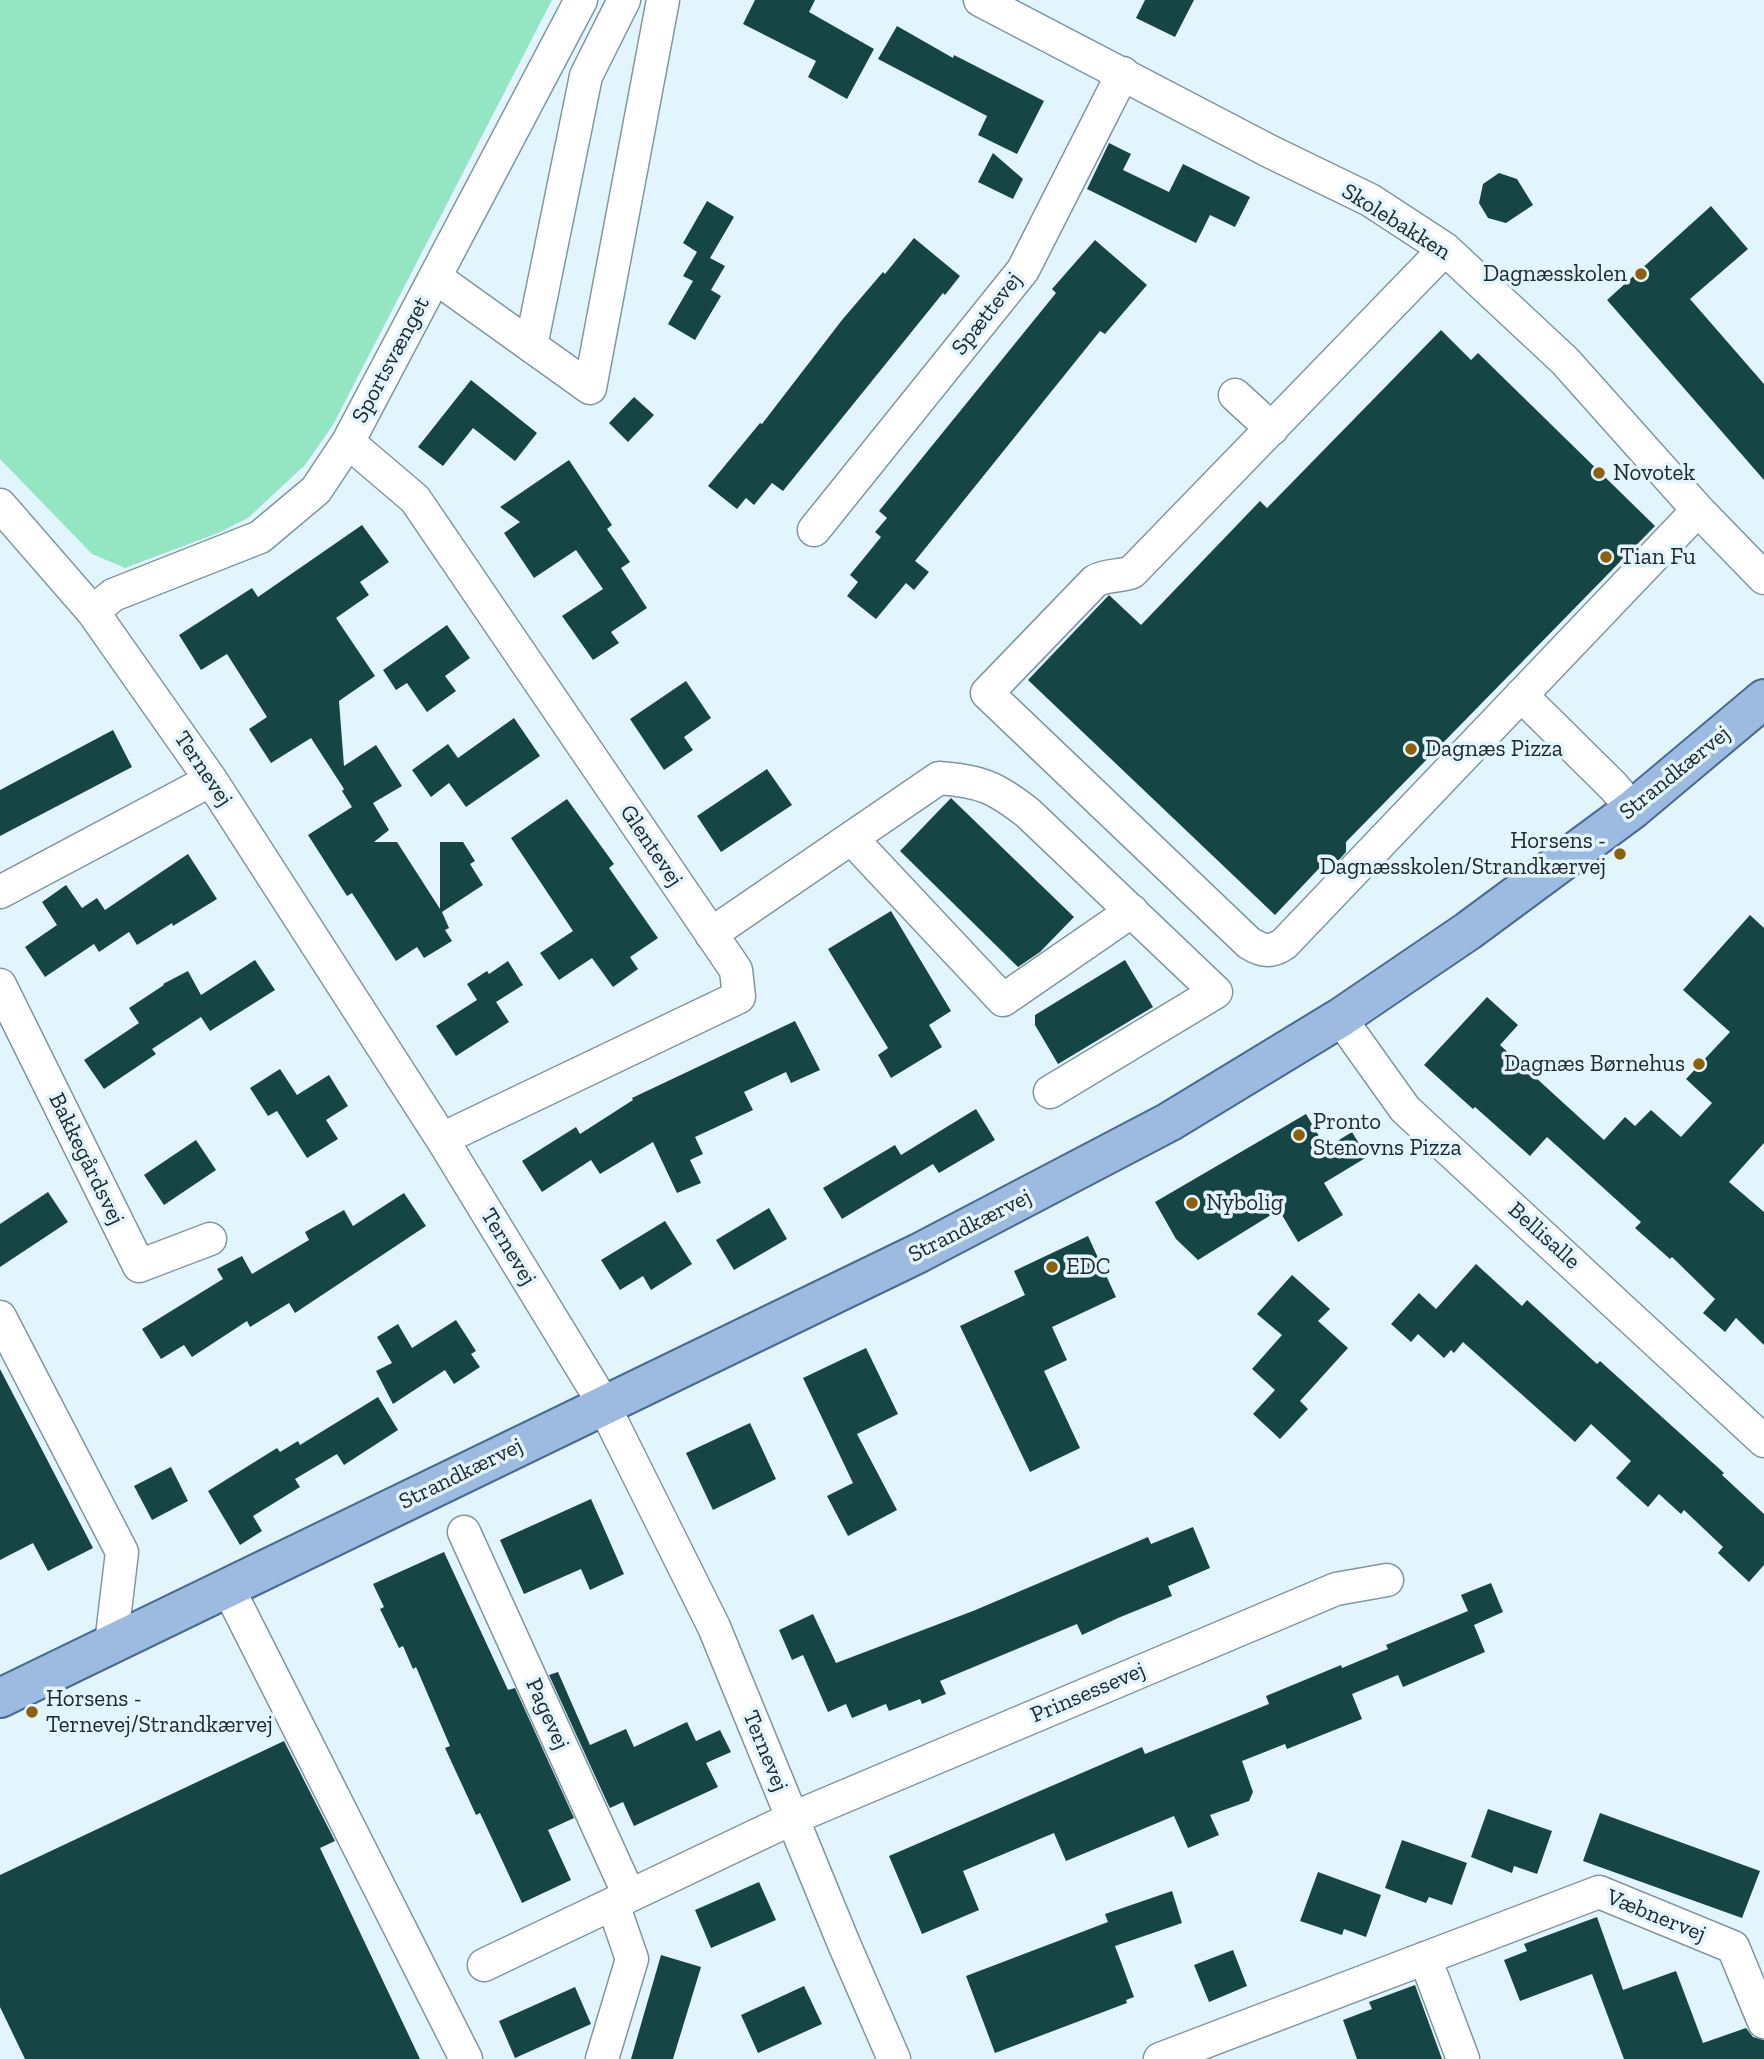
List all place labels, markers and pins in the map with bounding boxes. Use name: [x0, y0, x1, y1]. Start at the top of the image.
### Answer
place label: Dagnæsskolen: [1483, 260, 1627, 288]
marker: Dagnæsskolen: [1633, 266, 1649, 282]
place label: Novotek: [1613, 459, 1695, 487]
marker: Novotek: [1591, 465, 1607, 481]
place label: Tian Fu: [1620, 543, 1696, 571]
marker: Tian Fu: [1598, 549, 1614, 565]
place label: Dagnæs Pizza: [1425, 735, 1563, 763]
marker: Dagnæs Pizza: [1403, 741, 1419, 757]
place label: Horsens - Dagnæsskolen/Strandkærvej: [1320, 827, 1606, 881]
marker: Horsens - Dagnæsskolen/Strandkærvej: [1612, 846, 1628, 862]
place label: Dagnæs Børnehus: [1504, 1050, 1685, 1078]
marker: Dagnæs Børnehus: [1691, 1056, 1707, 1072]
place label: Pronto Stenovns Pizza: [1313, 1108, 1461, 1162]
marker: Pronto Stenovns Pizza: [1291, 1127, 1307, 1143]
place label: Nybolig: [1206, 1189, 1283, 1217]
marker: Nybolig: [1184, 1195, 1200, 1211]
place label: EDC: [1066, 1253, 1111, 1281]
marker: EDC: [1044, 1259, 1060, 1275]
place label: Horsens - Ternevej/Strandkærvej: [46, 1685, 273, 1739]
marker: Horsens - Ternevej/Strandkærvej: [24, 1704, 40, 1720]

